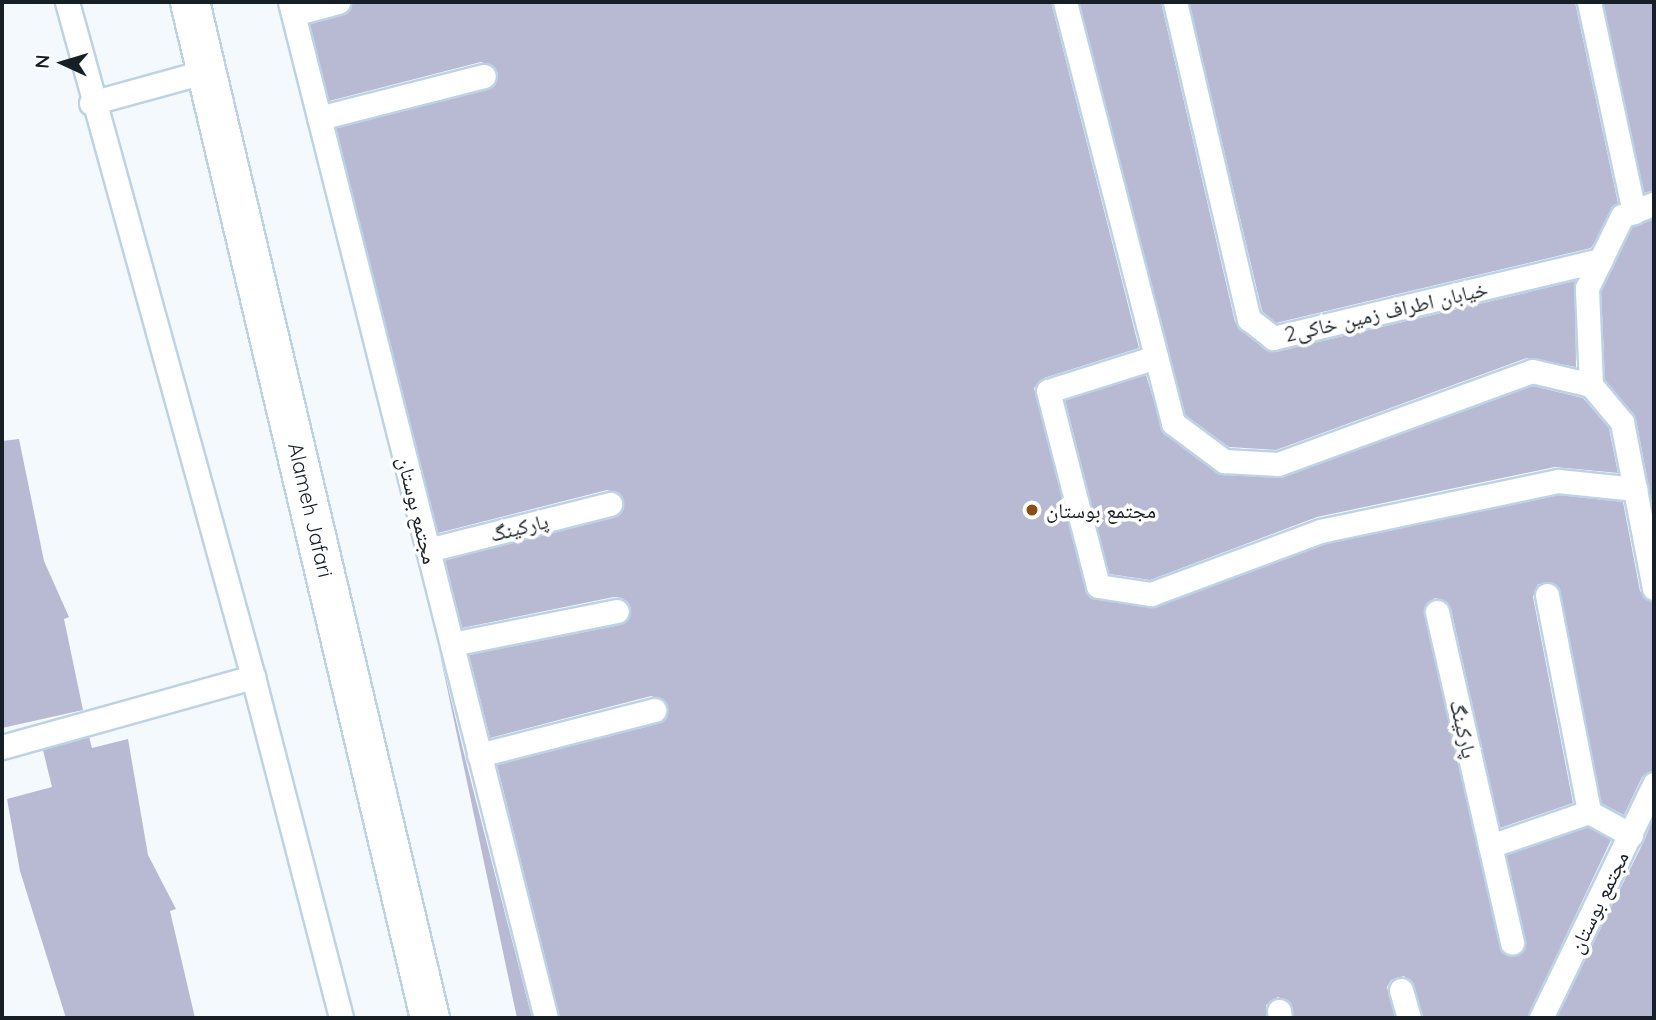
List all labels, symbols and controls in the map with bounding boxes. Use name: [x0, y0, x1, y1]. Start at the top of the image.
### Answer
north arrow: [28, 28, 98, 98]
text: N: [30, 54, 55, 69]
street label: خیابان اطراف زمین خاکی2: [1282, 275, 1490, 347]
street label: Alameh Jafari: [283, 440, 339, 580]
street label: مجتمع بوستان: [392, 454, 444, 566]
place label: مجتمع بوستان: [1046, 497, 1156, 523]
marker: مجتمع بوستان: [1024, 502, 1040, 518]
street label: پارکینگ: [487, 508, 551, 546]
street label: پارکینگ: [1445, 697, 1483, 761]
street label: مجتمع بوستان: [1563, 847, 1633, 957]

